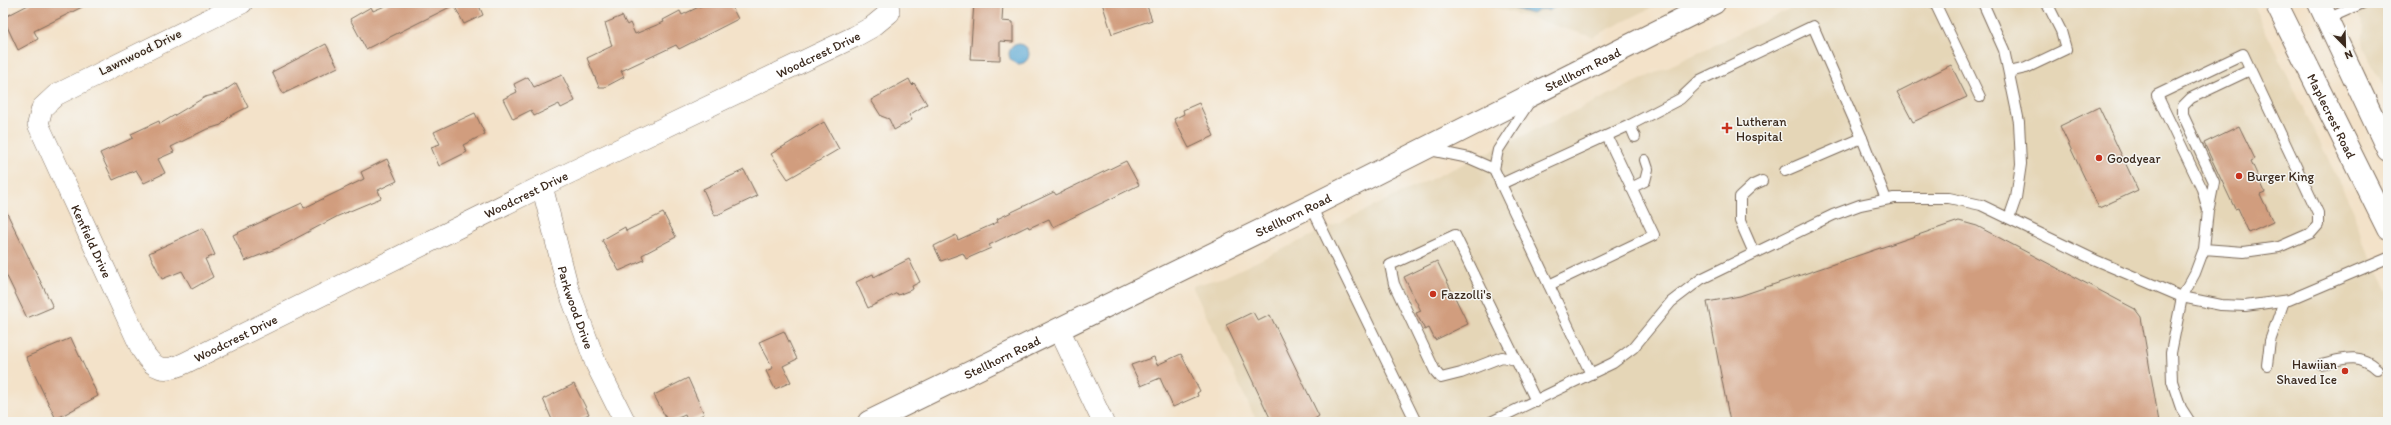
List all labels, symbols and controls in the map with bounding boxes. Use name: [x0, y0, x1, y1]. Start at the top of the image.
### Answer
street label: Lawnwood Drive: [96, 25, 184, 79]
north arrow: [2325, 26, 2365, 66]
street label: Woodcrest Drive: [774, 28, 863, 81]
street label: Stellhorn Road: [1542, 44, 1623, 95]
text: N: [2343, 47, 2355, 62]
street label: Maplecrest Road: [2305, 71, 2359, 161]
place label: Lutheran Hospital: [1736, 114, 1787, 144]
marker: Lutheran Hospital: [1721, 122, 1733, 134]
place label: Goodyear: [2107, 151, 2162, 166]
marker: Goodyear: [2094, 153, 2104, 163]
street label: Woodcrest Drive: [481, 167, 570, 221]
place label: Burger King: [2247, 169, 2315, 184]
marker: Burger King: [2234, 171, 2244, 181]
street label: Stellhorn Road: [1252, 190, 1334, 240]
street label: Kenfield Drive: [68, 202, 115, 280]
street label: Parkwood Drive: [555, 264, 597, 351]
place label: Fazzolli's: [1441, 287, 1492, 302]
marker: Fazzolli's: [1428, 289, 1438, 299]
street label: Woodcrest Drive: [191, 311, 280, 365]
street label: Stellhorn Road: [961, 332, 1043, 382]
place label: Hawiian Shaved Ice: [2277, 357, 2337, 387]
marker: Hawiian Shaved Ice: [2340, 366, 2350, 376]

